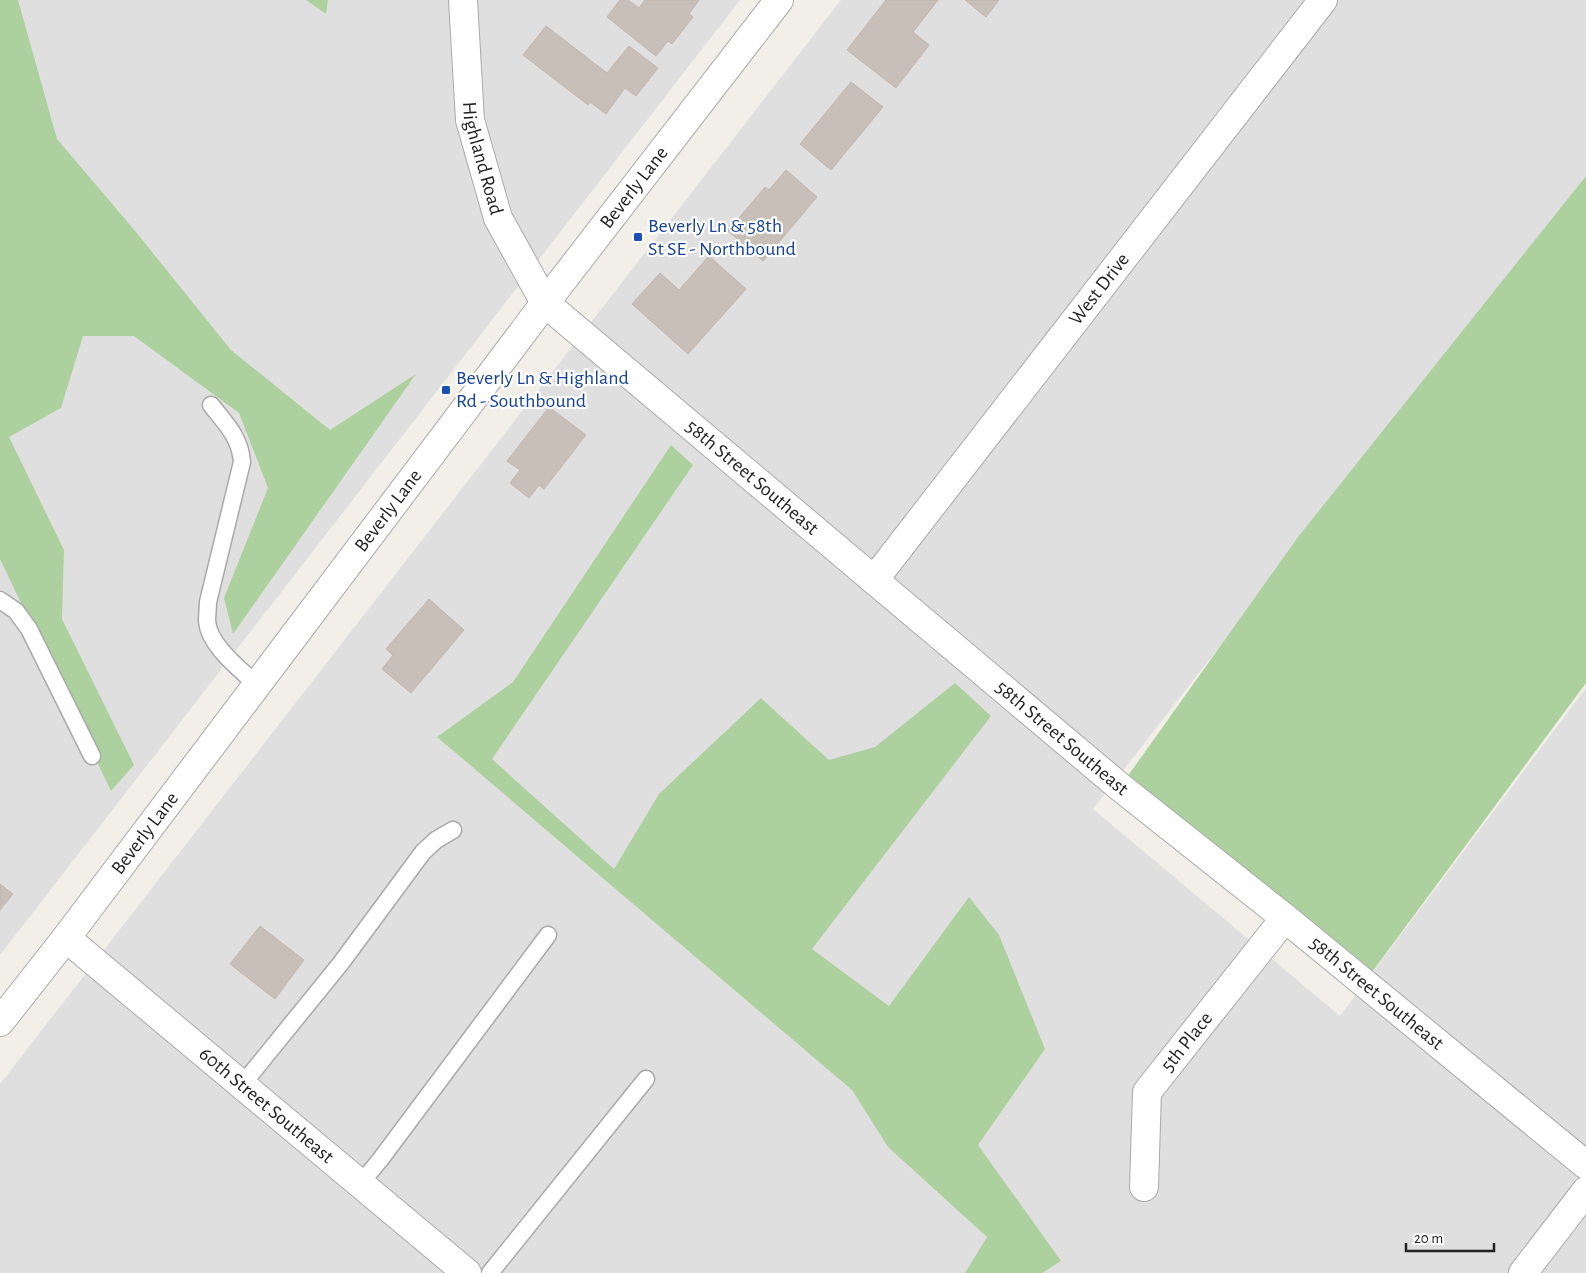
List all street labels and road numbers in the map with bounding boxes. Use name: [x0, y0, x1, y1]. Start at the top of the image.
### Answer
street label: Highland Road: [459, 101, 507, 217]
street label: Beverly Lane: [596, 143, 672, 232]
street label: West Drive: [1065, 249, 1133, 329]
street label: 58th Street Southeast: [682, 416, 823, 539]
street label: Beverly Lane: [351, 466, 426, 556]
street label: 58th Street Southeast: [992, 677, 1133, 800]
street label: Beverly Lane: [108, 788, 182, 878]
street label: 58th Street Southeast: [1306, 933, 1448, 1054]
street label: 5th Place: [1157, 1008, 1216, 1076]
street label: 60th Street Southeast: [195, 1044, 338, 1167]

